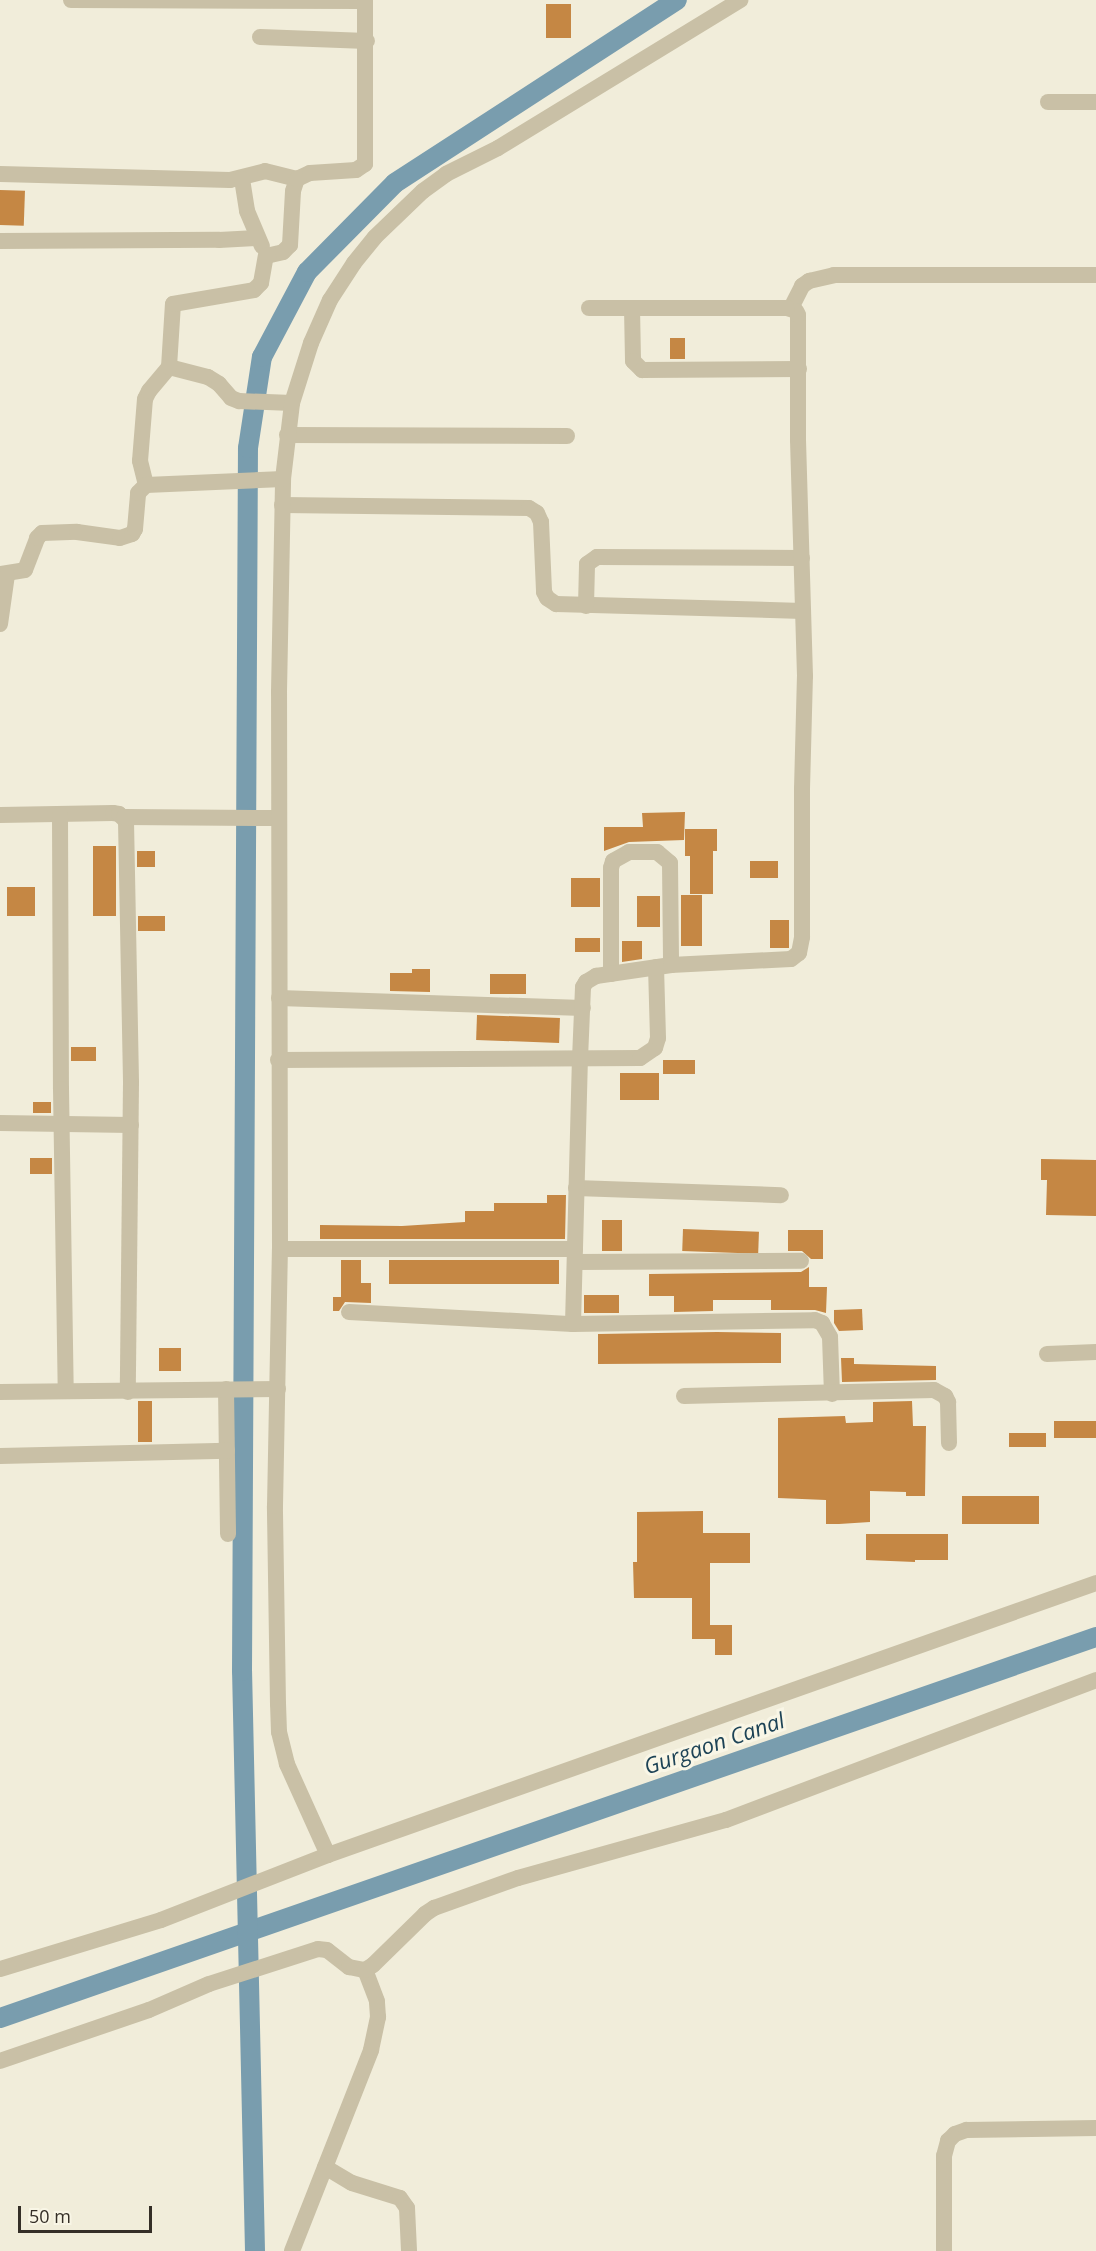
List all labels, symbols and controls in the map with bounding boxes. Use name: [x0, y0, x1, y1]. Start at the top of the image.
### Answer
water label: Gurgaon Canal: [640, 1707, 788, 1779]
scale bar: [21, 2194, 154, 2232]
text: 50 m: [29, 2204, 71, 2228]

